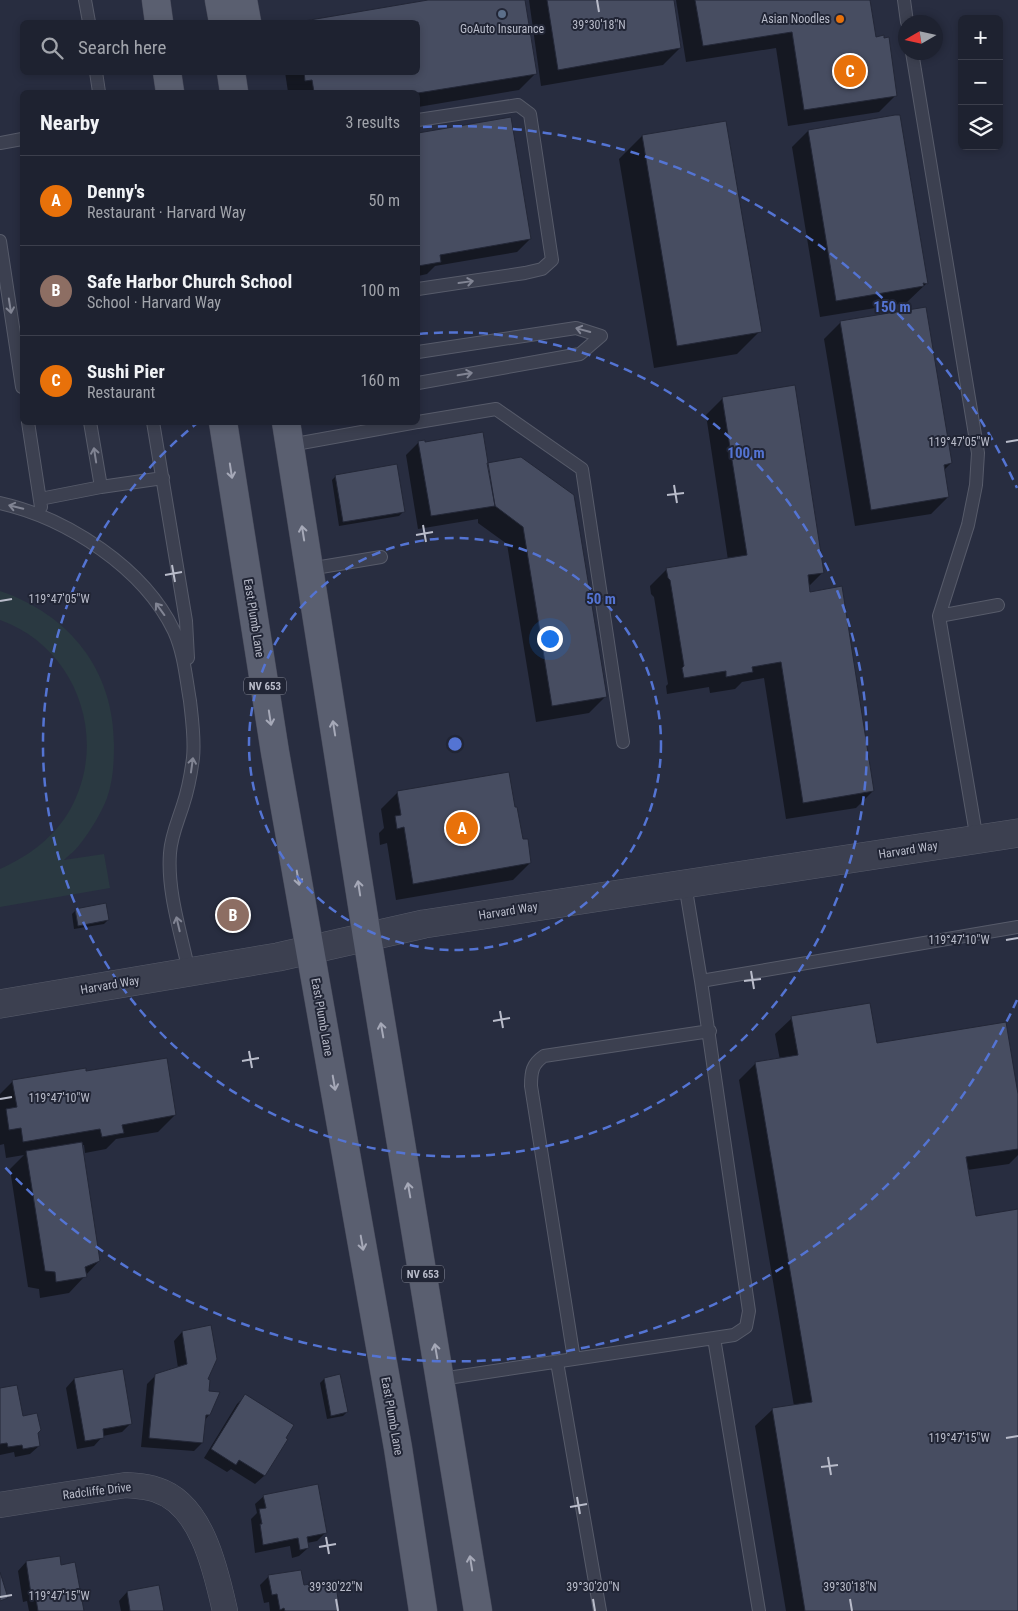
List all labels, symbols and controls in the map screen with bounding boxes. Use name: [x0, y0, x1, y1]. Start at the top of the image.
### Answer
marker: GoAuto Insurance: [496, 8, 508, 20]
place label: Asian Noodles: [761, 12, 830, 26]
marker: Asian Noodles: [834, 13, 846, 25]
north arrow: [898, 15, 943, 60]
map controls: [958, 15, 1003, 150]
button: +: [958, 15, 1003, 60]
text: 39°30'18"N: [572, 18, 626, 32]
search box: [20, 20, 420, 75]
place label: GoAuto Insurance: [460, 22, 544, 36]
icon: search: [38, 34, 66, 62]
text: Search here: [78, 36, 166, 59]
pin: C: [834, 52, 866, 90]
button: −: [958, 60, 1003, 105]
button: layers: [958, 105, 1003, 150]
text: Nearby: [40, 111, 99, 135]
text: 3 results: [345, 113, 400, 132]
text: Denny's: [87, 180, 145, 203]
text: A: [51, 191, 61, 210]
text: 50 m: [368, 191, 400, 210]
text: Restaurant · Harvard Way: [87, 203, 246, 222]
text: Safe Harbor Church School: [87, 270, 292, 293]
one-way arrow: [457, 276, 473, 286]
text: B: [52, 281, 60, 300]
text: 100 m: [361, 281, 400, 300]
text: School · Harvard Way: [87, 293, 221, 312]
one-way arrow: [5, 298, 15, 314]
text: 150 m: [873, 298, 911, 316]
one-way arrow: [575, 325, 591, 335]
text: Sushi Pier: [87, 360, 165, 383]
one-way arrow: [457, 369, 473, 379]
text: C: [51, 371, 61, 390]
text: 160 m: [361, 371, 400, 390]
text: Restaurant: [87, 383, 155, 402]
text: 119°47'05"W: [928, 435, 990, 449]
text: 100 m: [727, 444, 765, 462]
one-way arrow: [90, 447, 100, 463]
one-way arrow: [226, 462, 236, 478]
one-way arrow: [8, 501, 24, 511]
one-way arrow: [298, 525, 308, 541]
street label: East Plumb Lane: [241, 578, 267, 659]
text: 50 m: [586, 590, 616, 608]
text: 119°47'05"W: [28, 592, 90, 606]
one-way arrow: [155, 602, 165, 616]
your location: [537, 626, 563, 652]
road number: NV 653: [244, 678, 286, 694]
one-way arrow: [265, 709, 275, 725]
one-way arrow: [328, 720, 338, 736]
centre of rings: [446, 735, 464, 753]
one-way arrow: [187, 758, 197, 774]
pin: A: [446, 809, 478, 847]
street label: Harvard Way: [877, 838, 939, 862]
one-way arrow: [293, 869, 303, 885]
one-way arrow: [354, 881, 364, 897]
pin: B: [217, 896, 249, 934]
street label: Harvard Way: [477, 899, 539, 923]
one-way arrow: [173, 916, 182, 932]
text: 119°47'10"W: [928, 933, 990, 947]
street label: Harvard Way: [79, 973, 141, 997]
street label: East Plumb Lane: [308, 977, 336, 1058]
one-way arrow: [377, 1023, 387, 1039]
one-way arrow: [329, 1075, 339, 1091]
text: 119°47'10"W: [28, 1091, 90, 1105]
one-way arrow: [404, 1183, 414, 1199]
one-way arrow: [357, 1235, 367, 1251]
road number: NV 653: [402, 1266, 444, 1282]
one-way arrow: [431, 1343, 441, 1359]
street label: East Plumb Lane: [378, 1376, 406, 1457]
text: 119°47'15"W: [928, 1431, 990, 1445]
street label: Radcliffe Drive: [62, 1480, 132, 1502]
one-way arrow: [465, 1555, 475, 1571]
text: 39°30'22"N: [309, 1580, 363, 1594]
text: 39°30'20"N: [566, 1580, 620, 1594]
text: 39°30'18"N: [823, 1580, 877, 1594]
text: 119°47'15"W: [28, 1589, 90, 1603]

